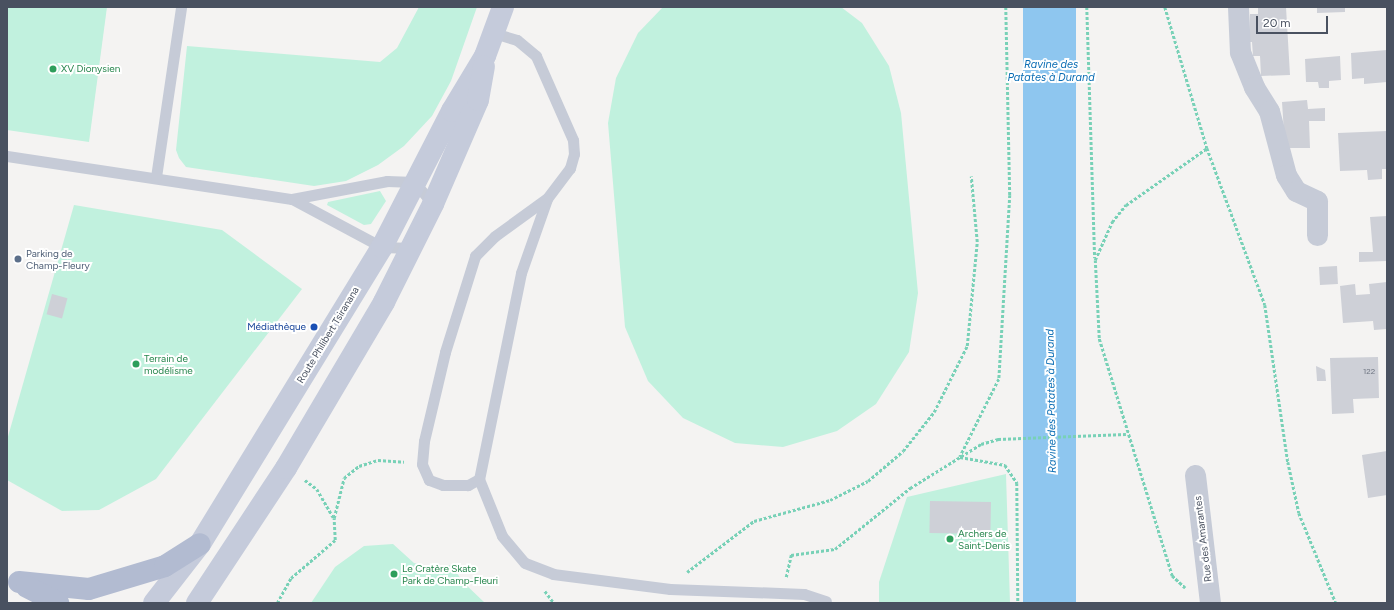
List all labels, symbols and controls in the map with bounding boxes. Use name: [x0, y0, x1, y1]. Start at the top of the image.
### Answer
scale bar: [1258, 8, 1330, 34]
text: 20 m: [1263, 16, 1291, 30]
water label: Ravine des Patates à Durand: [1007, 59, 1095, 85]
place label: XV Dionysien: [61, 63, 120, 75]
marker: XV Dionysien: [48, 64, 58, 74]
place label: Parking de Champ-Fleury: [26, 247, 90, 270]
marker: Parking de Champ-Fleury: [13, 254, 23, 264]
street label: Route Philibert Tsiranana: [294, 285, 362, 385]
place label: Médiathèque: [247, 321, 306, 333]
marker: Médiathèque: [309, 322, 319, 332]
water label: Ravine des Patates à Durand: [1044, 329, 1060, 473]
place label: Terrain de modélisme: [144, 352, 193, 376]
marker: Terrain de modélisme: [131, 359, 141, 369]
house number: 122: [1363, 367, 1375, 377]
street label: Rue des Amarantes: [1192, 495, 1214, 583]
place label: Archers de Saint-Denis: [958, 527, 1010, 550]
marker: Archers de Saint-Denis: [945, 534, 955, 544]
place label: Le Cratère Skate Park de Champ-Fleuri: [402, 562, 498, 586]
marker: Le Cratère Skate Park de Champ-Fleuri: [389, 569, 399, 579]

